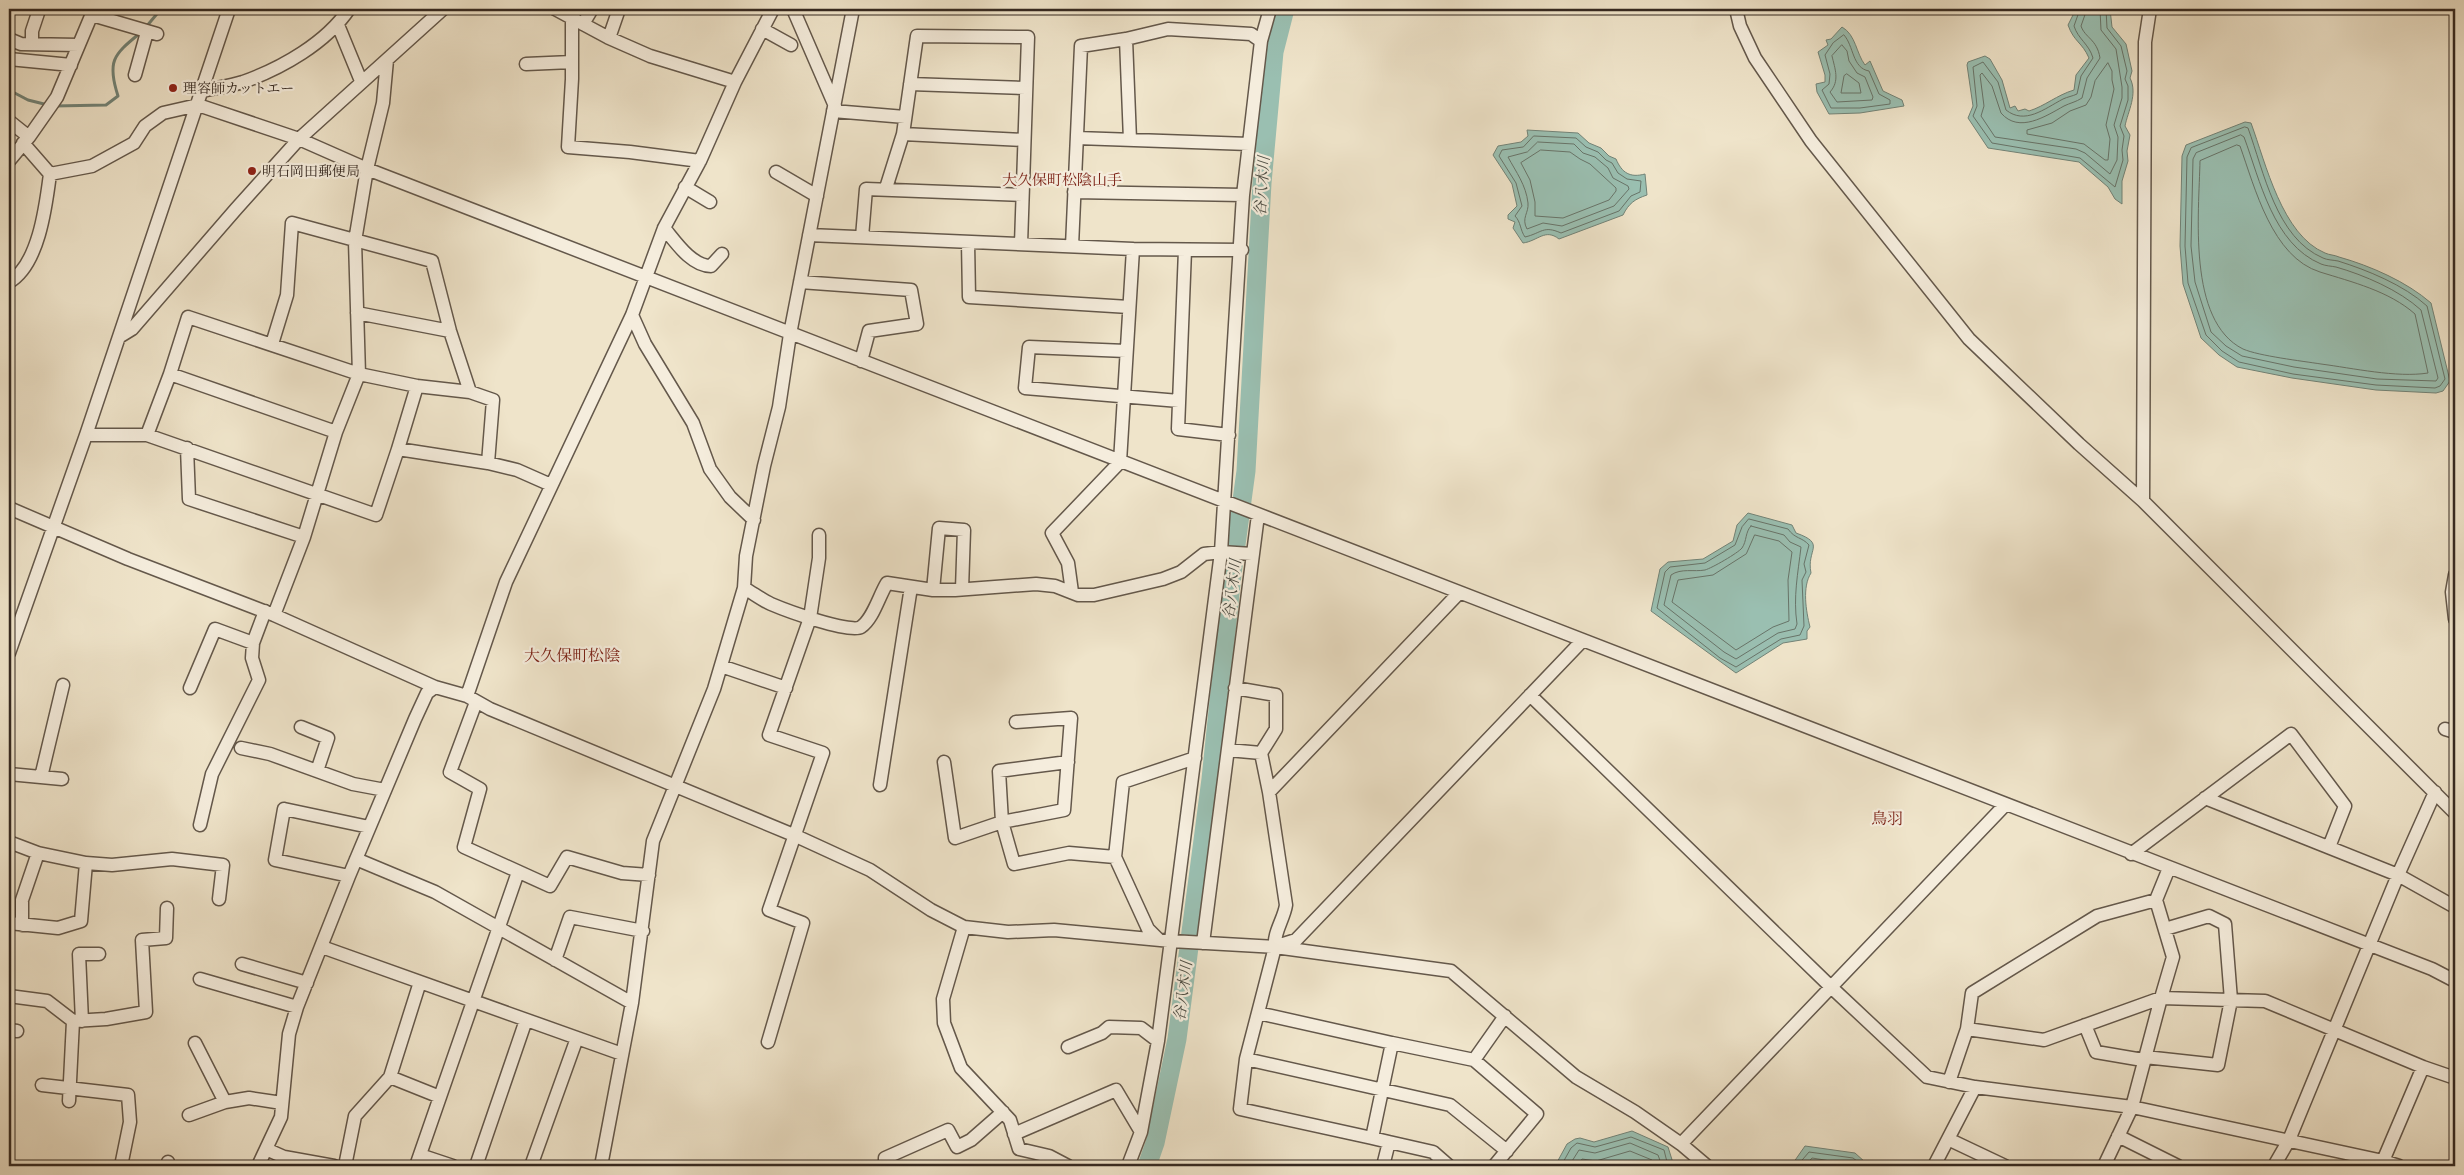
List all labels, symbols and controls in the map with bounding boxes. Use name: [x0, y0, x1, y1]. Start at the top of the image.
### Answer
place label: 理容師カットエー: [183, 79, 294, 98]
marker: 理容師カットエー: [167, 82, 179, 94]
water label: 谷八木川: [1250, 153, 1274, 217]
place label: 明石岡田郵便局: [262, 162, 360, 181]
marker: 明石岡田郵便局: [246, 165, 258, 177]
district label: 大久保町松陰山手: [1002, 170, 1122, 190]
water label: 谷八木川: [1218, 556, 1246, 620]
district label: 大久保町松陰: [524, 645, 620, 667]
district label: 鳥羽: [1871, 808, 1903, 830]
water label: 谷八木川: [1169, 958, 1197, 1022]

